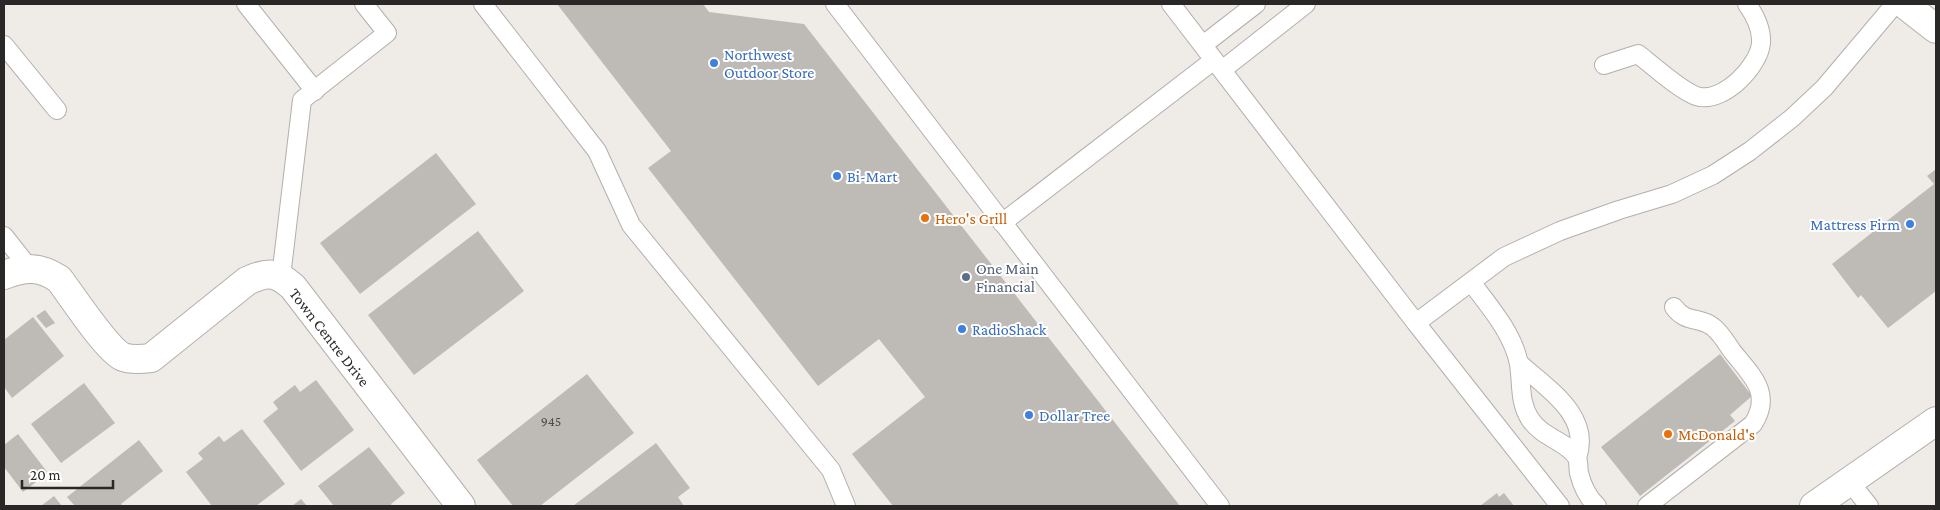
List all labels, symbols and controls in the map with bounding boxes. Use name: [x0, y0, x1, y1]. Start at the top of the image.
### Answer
place label: Northwest Outdoor Store: [724, 46, 814, 81]
marker: Northwest Outdoor Store: [708, 57, 720, 69]
place label: Bi-Mart: [847, 168, 898, 185]
marker: Bi-Mart: [831, 170, 843, 182]
place label: Hero's Grill: [935, 210, 1007, 227]
marker: Hero's Grill: [919, 212, 931, 224]
place label: Mattress Firm: [1810, 216, 1900, 233]
marker: Mattress Firm: [1904, 218, 1916, 230]
place label: One Main Financial: [976, 260, 1039, 295]
marker: One Main Financial: [960, 271, 972, 283]
street label: Town Centre Drive: [286, 285, 373, 390]
place label: RadioShack: [972, 321, 1047, 338]
marker: RadioShack: [956, 323, 968, 335]
place label: Dollar Tree: [1039, 407, 1110, 424]
marker: Dollar Tree: [1023, 409, 1035, 421]
house number: 945: [541, 413, 561, 429]
place label: McDonald's: [1678, 426, 1755, 443]
marker: McDonald's: [1662, 428, 1674, 440]
scale bar: [22, 458, 114, 490]
text: 20 m: [30, 467, 61, 483]

